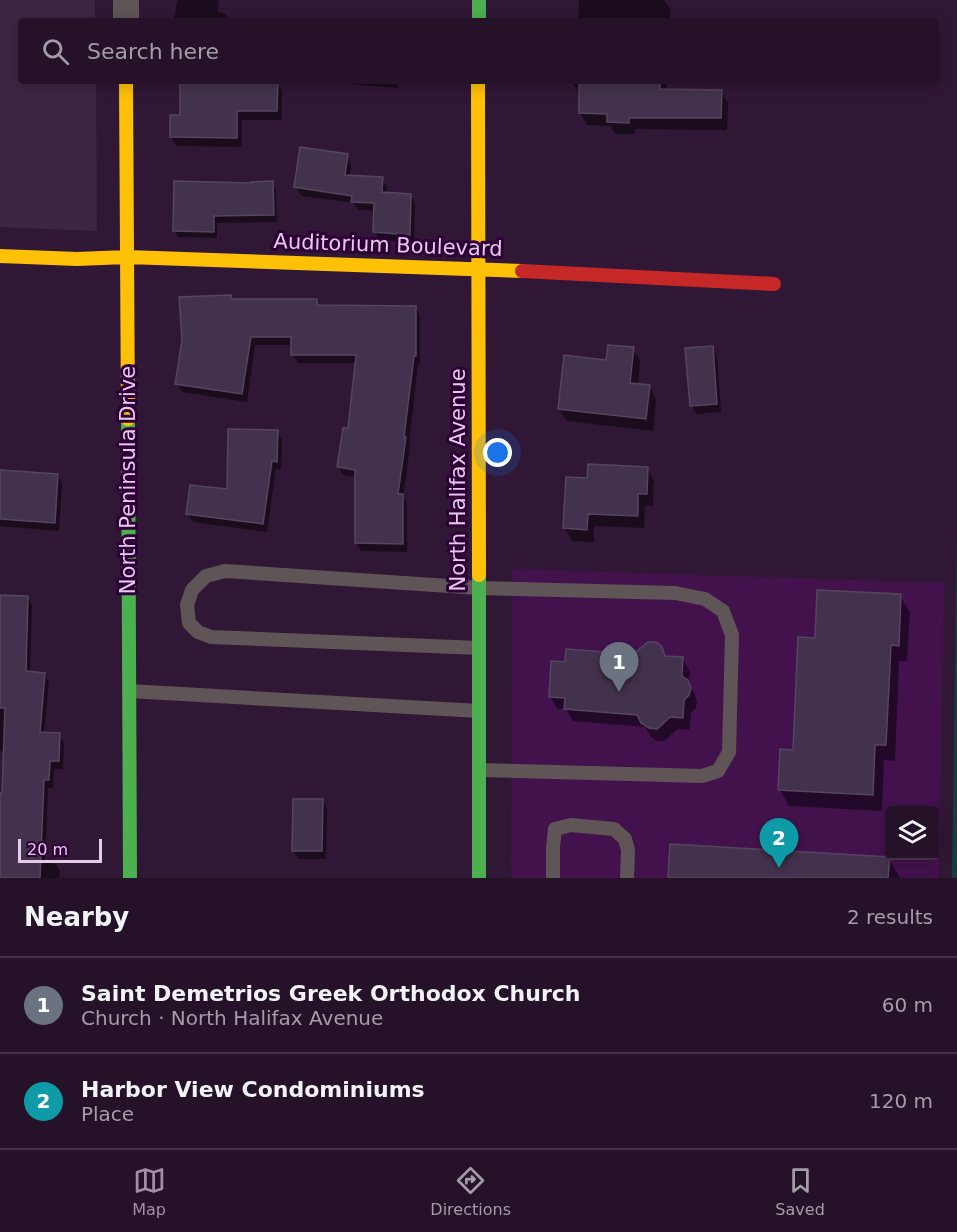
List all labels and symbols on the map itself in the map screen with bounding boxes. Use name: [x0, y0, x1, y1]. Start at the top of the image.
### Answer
street label: Auditorium Boulevard: [273, 229, 503, 261]
street label: North Peninsula Drive: [116, 366, 140, 594]
street label: North Halifax Avenue: [446, 368, 470, 592]
your location: [483, 438, 512, 467]
pin: 1: [600, 642, 638, 692]
pin: 2: [760, 818, 798, 868]
scale bar: [18, 836, 102, 864]

